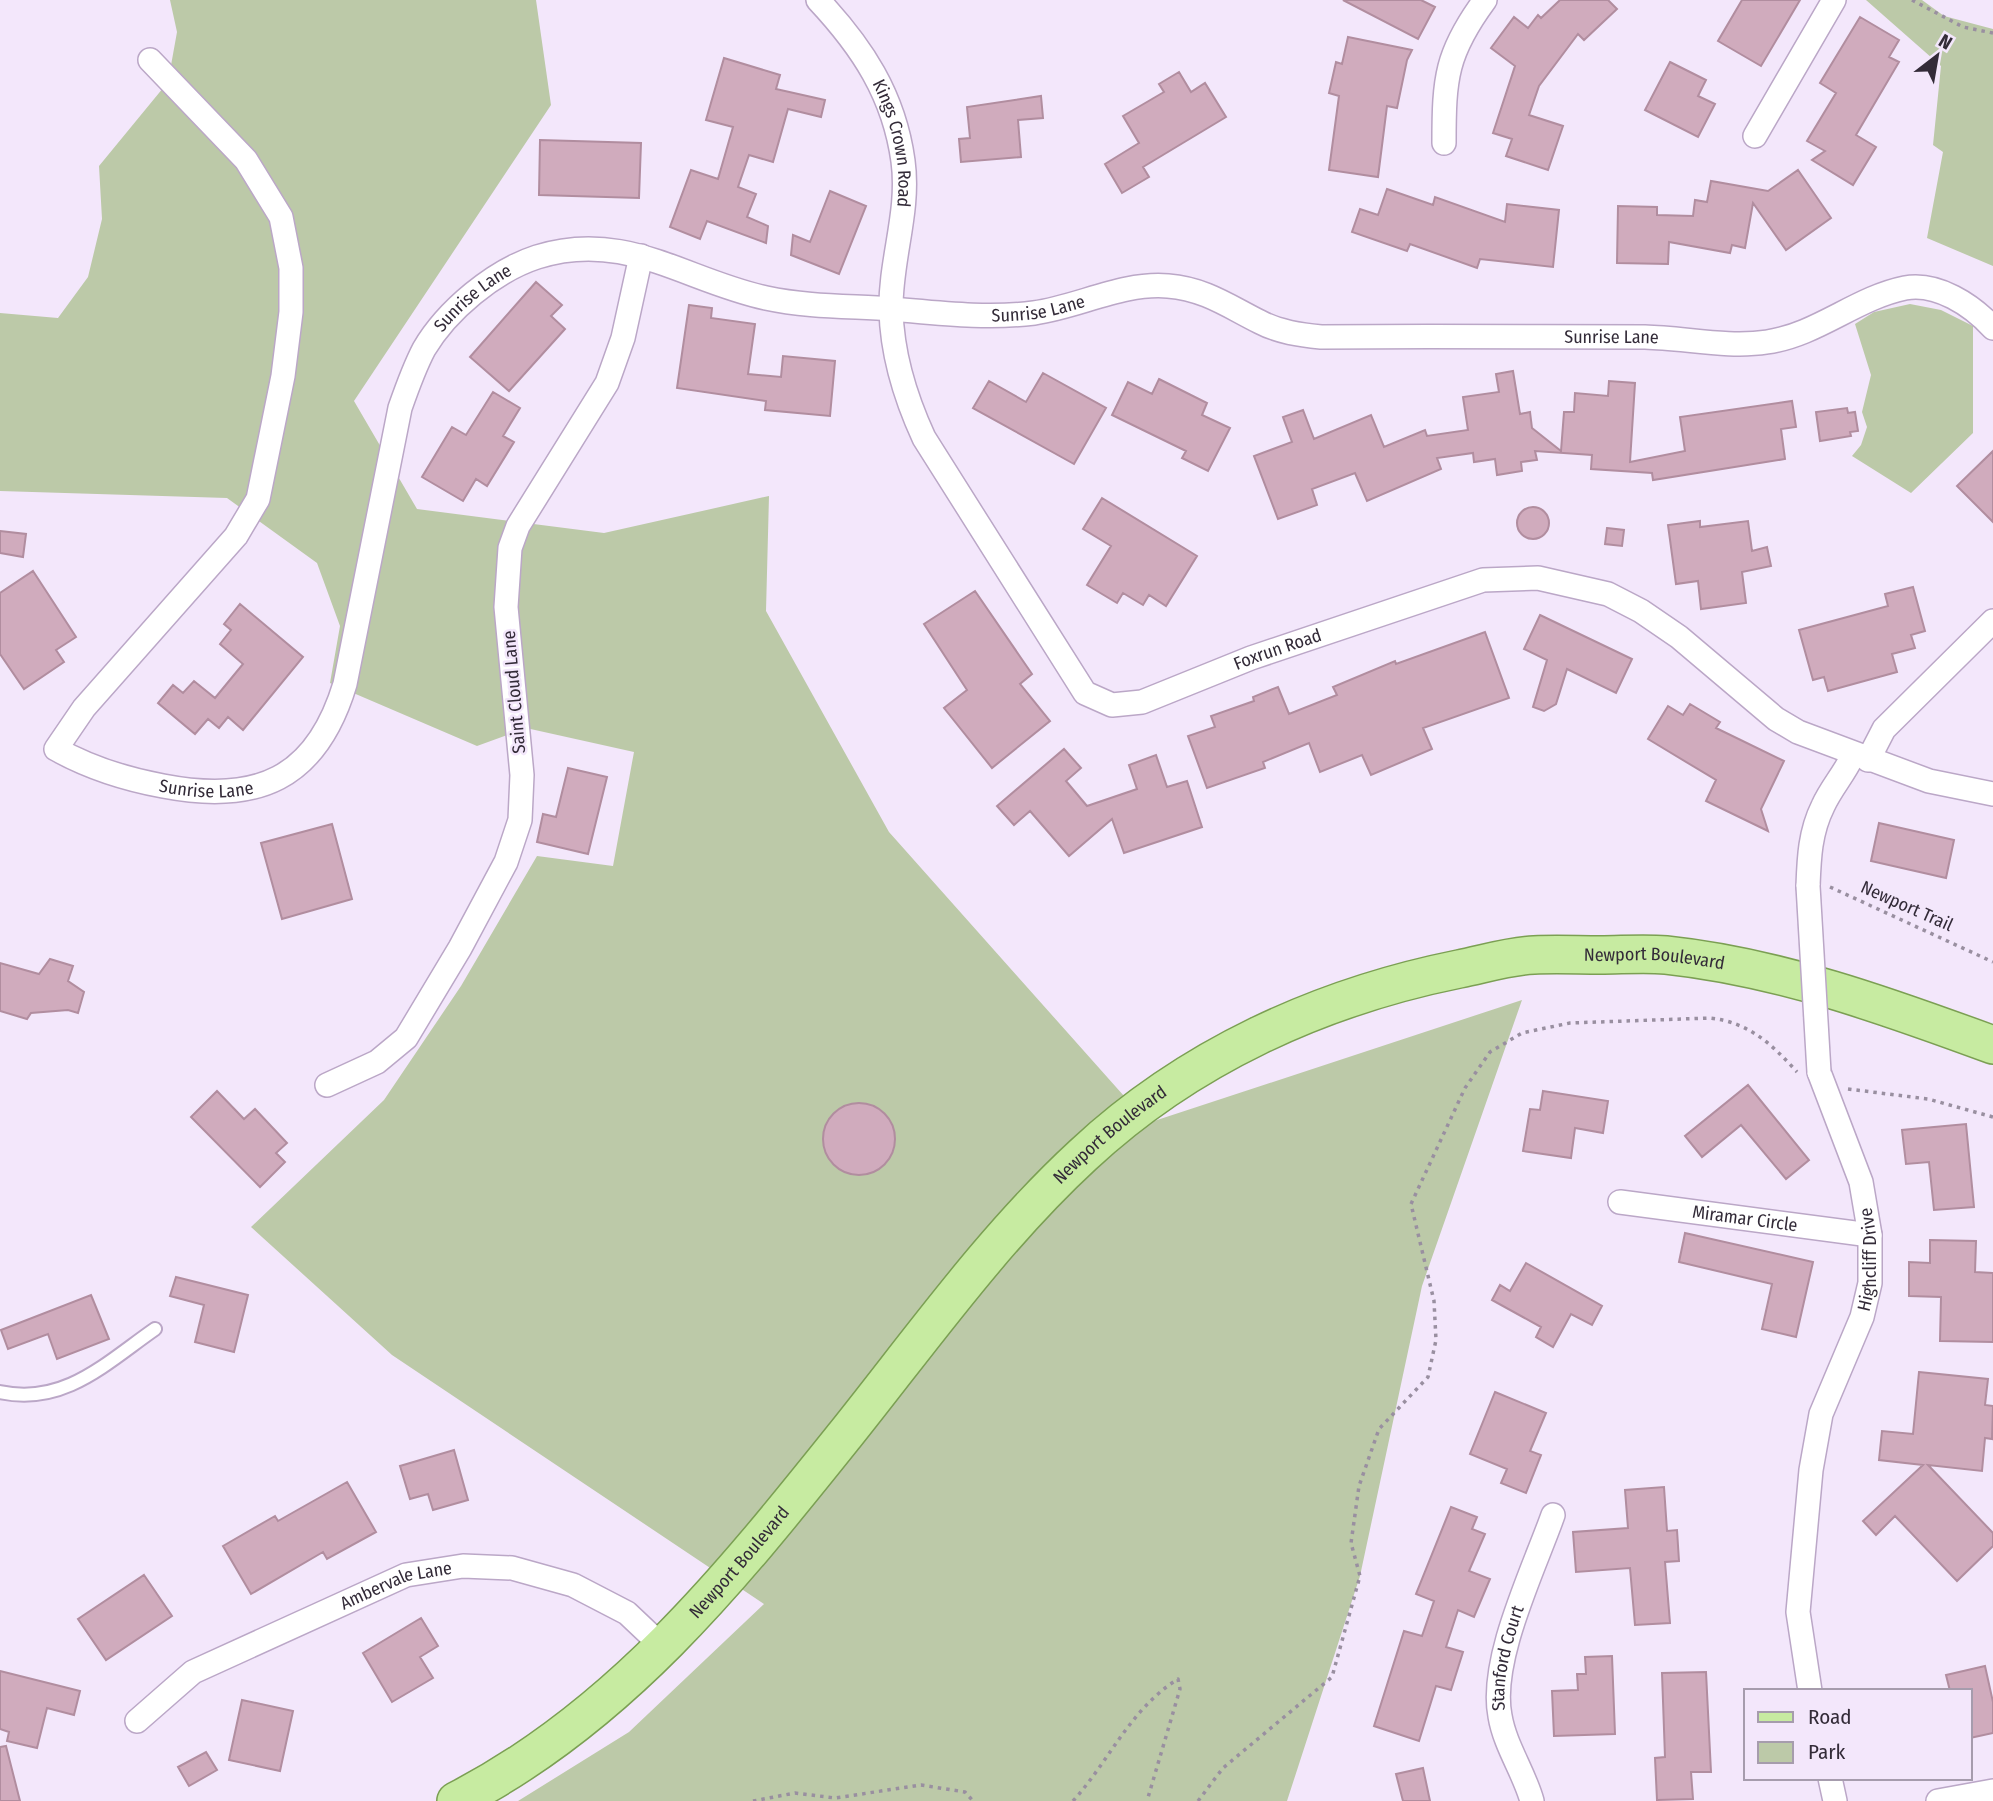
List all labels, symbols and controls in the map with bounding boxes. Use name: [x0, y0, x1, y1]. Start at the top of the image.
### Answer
north arrow: [1902, 21, 1972, 91]
text: N: [1935, 29, 1956, 55]
street label: Kings Crown Road: [868, 76, 916, 208]
street label: Sunrise Lane: [429, 259, 515, 336]
street label: Sunrise Lane: [991, 290, 1088, 327]
street label: Sunrise Lane: [1564, 326, 1659, 349]
street label: Foxrun Road: [1231, 624, 1324, 675]
street label: Saint Cloud Lane: [498, 630, 530, 754]
street label: Sunrise Lane: [157, 774, 256, 803]
street label: Newport Trail: [1857, 876, 1957, 936]
street label: Newport Boulevard: [1584, 943, 1726, 974]
street label: Newport Boulevard: [1049, 1081, 1171, 1188]
street label: Miramar Circle: [1691, 1201, 1799, 1236]
street label: Highcliff Drive: [1853, 1206, 1881, 1313]
street label: Newport Boulevard: [685, 1502, 794, 1623]
street label: Ambervale Lane: [337, 1557, 453, 1615]
street label: Stanford Court: [1487, 1602, 1529, 1712]
legend: [1744, 1689, 1972, 1780]
text: Road: [1808, 1704, 1852, 1730]
text: Park: [1808, 1739, 1846, 1765]

